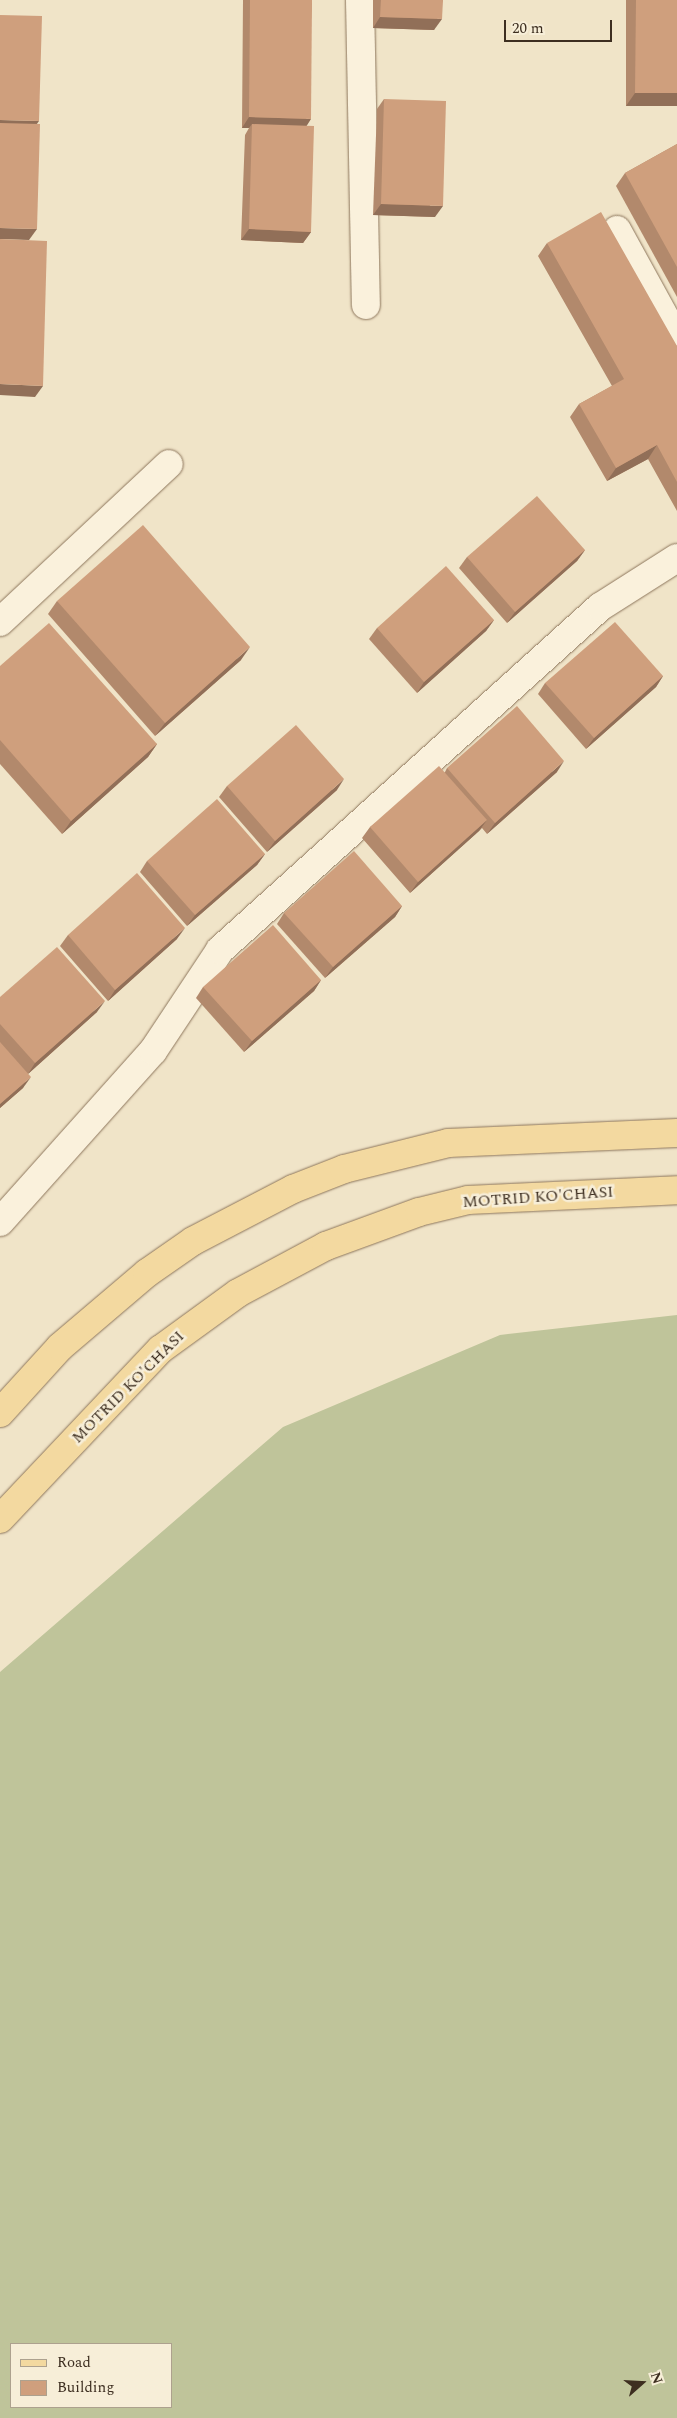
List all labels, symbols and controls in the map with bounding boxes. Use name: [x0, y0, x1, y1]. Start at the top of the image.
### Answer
scale bar: [507, 10, 614, 42]
text: 20 m: [512, 17, 544, 40]
street label: MOTRID KO'CHASI: [462, 1182, 614, 1212]
street label: MOTRID KO'CHASI: [68, 1327, 188, 1447]
legend: [10, 2343, 172, 2408]
text: Road: [57, 2351, 91, 2374]
north arrow: [617, 2358, 667, 2408]
text: N: [645, 2369, 668, 2387]
text: Building: [57, 2376, 114, 2399]

